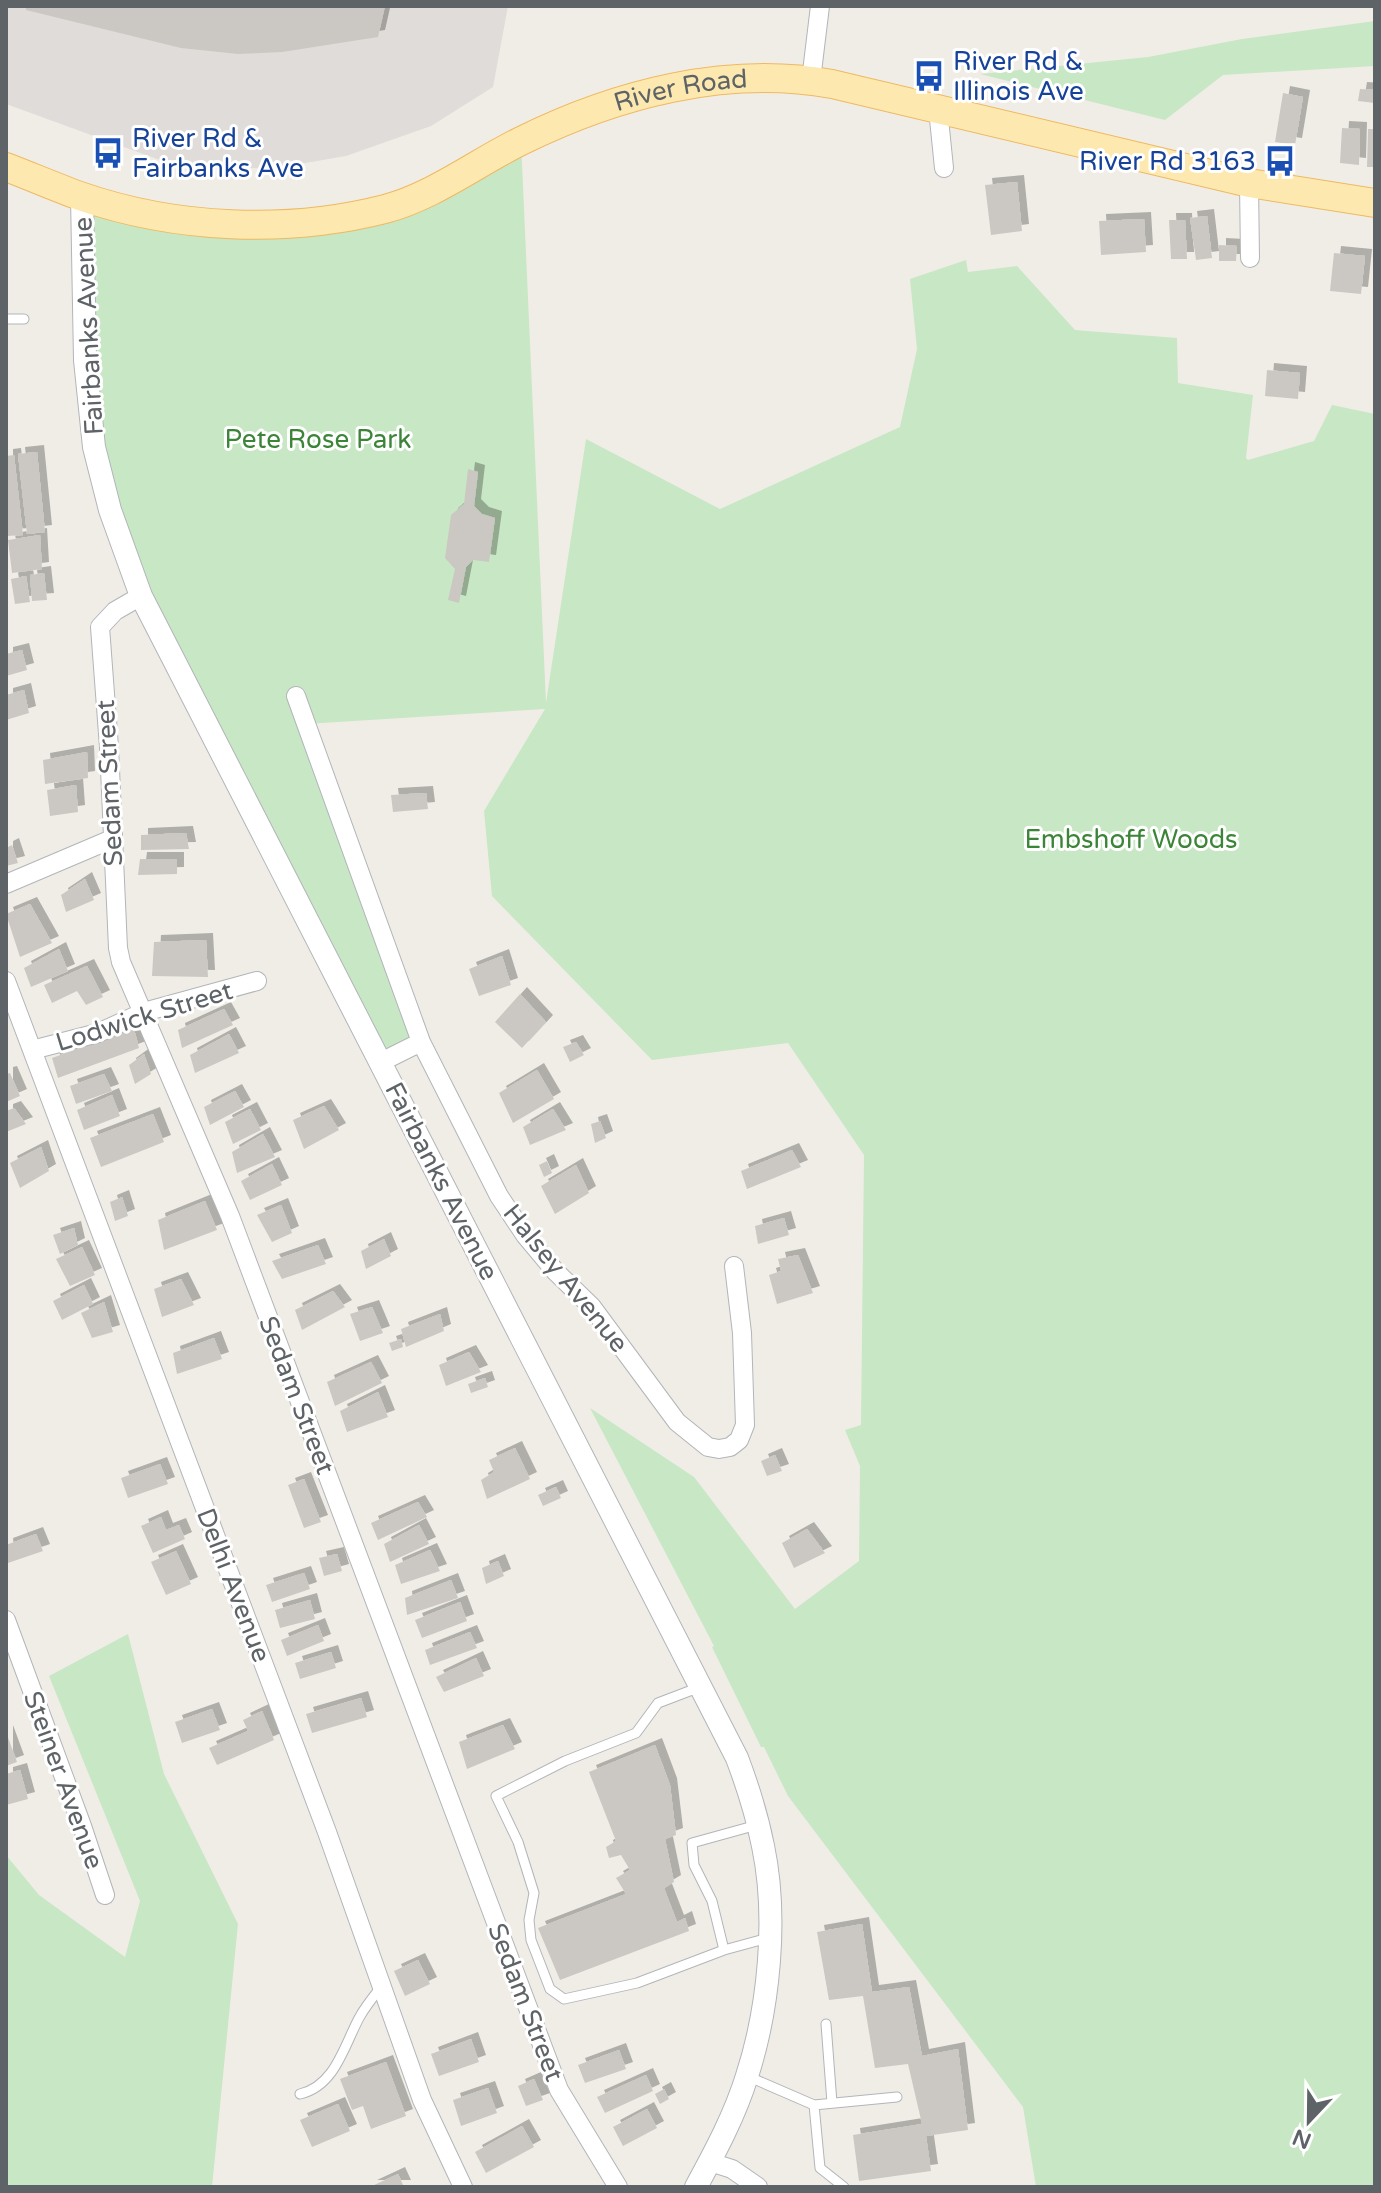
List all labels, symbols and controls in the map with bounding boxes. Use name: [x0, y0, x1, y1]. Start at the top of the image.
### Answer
place label: River Rd & Illinois Ave: [953, 46, 1084, 107]
bus stop icon: River Rd & Illinois Ave: [912, 59, 946, 93]
street label: River Road: [610, 63, 748, 118]
place label: River Rd & Fairbanks Ave: [132, 123, 304, 184]
bus stop icon: River Rd & Fairbanks Ave: [91, 136, 125, 170]
bus stop icon: River Rd 3163: [1263, 144, 1297, 178]
place label: River Rd 3163: [1079, 146, 1256, 177]
street label: Fairbanks Avenue: [67, 216, 110, 436]
park label: Pete Rose Park: [225, 424, 411, 455]
street label: Sedam Street: [90, 699, 129, 867]
park label: Embshoff Woods: [1024, 824, 1238, 855]
street label: Lodwick Street: [52, 975, 236, 1058]
street label: Fairbanks Avenue: [378, 1077, 505, 1285]
street label: Halsey Avenue: [496, 1198, 635, 1359]
street label: Sedam Street: [252, 1312, 341, 1479]
street label: Delhi Avenue: [190, 1504, 277, 1667]
street label: Steiner Avenue: [17, 1687, 110, 1873]
street label: Sedam Street: [481, 1919, 570, 2086]
north arrow: [1269, 2081, 1349, 2161]
text: N: [1289, 2123, 1315, 2154]

